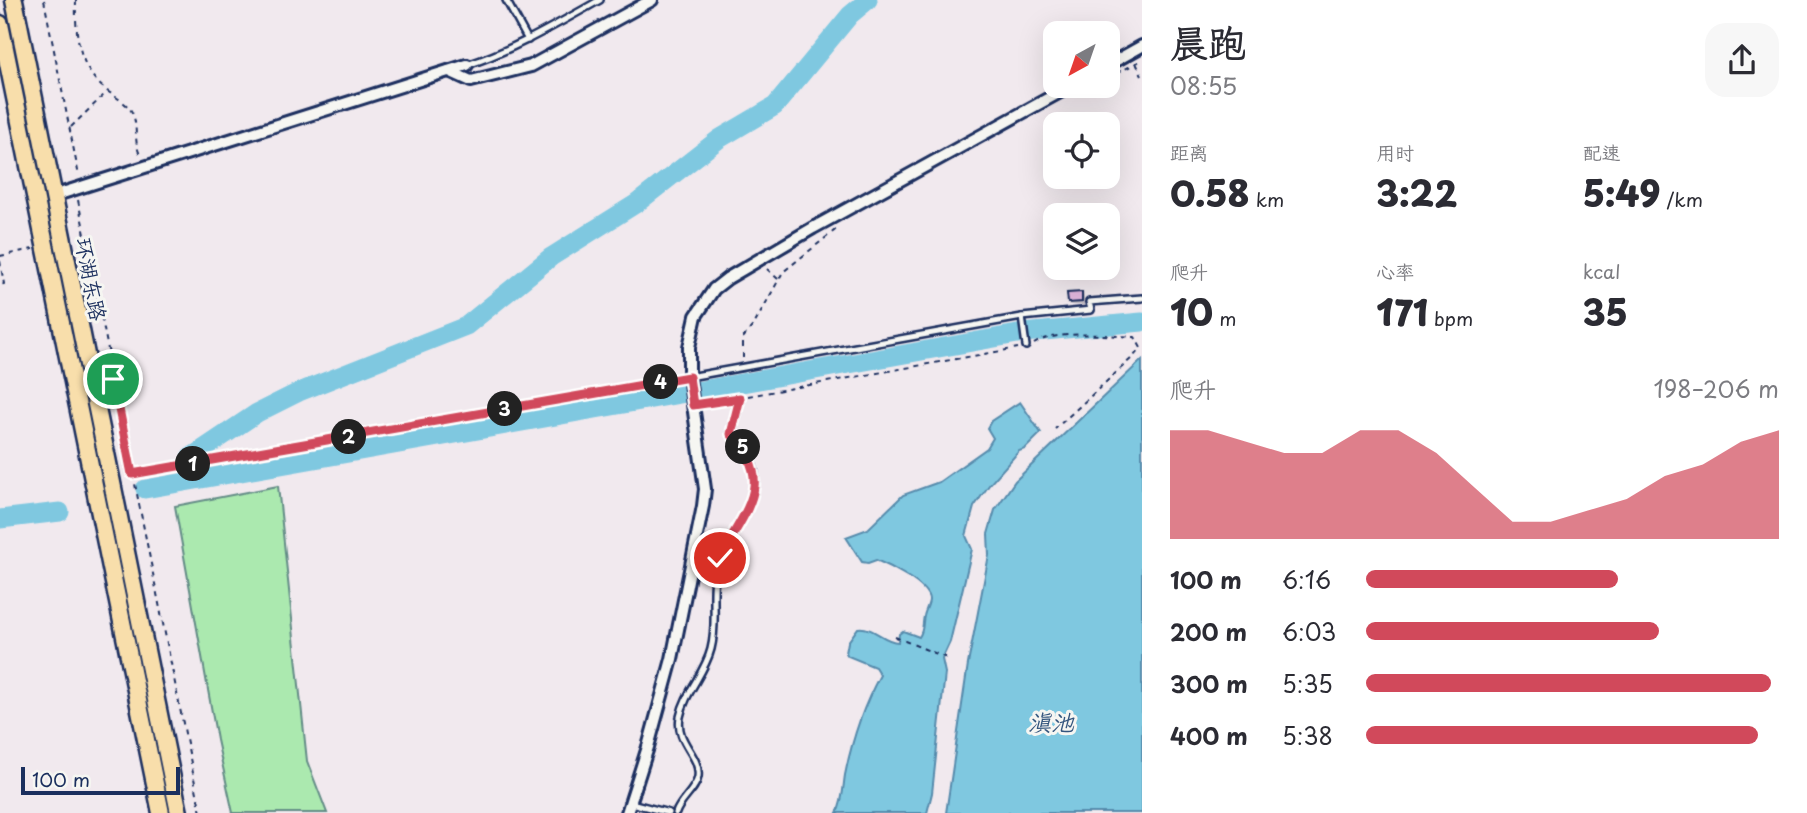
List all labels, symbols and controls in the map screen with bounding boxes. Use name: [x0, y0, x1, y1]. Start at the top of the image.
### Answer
text: 晨跑: [1170, 13, 1246, 70]
north arrow: [1043, 21, 1120, 98]
map controls: [1043, 21, 1120, 280]
button: share: [1705, 23, 1779, 97]
text: 08:55: [1170, 68, 1237, 103]
button: locate: [1043, 112, 1120, 189]
text: 距离: [1170, 138, 1208, 166]
text: 用时: [1376, 138, 1414, 166]
text: 配速: [1583, 138, 1621, 166]
text: 0.58: [1170, 166, 1250, 219]
text: 3:22: [1376, 166, 1457, 219]
text: 5:49: [1583, 166, 1660, 219]
text: km: [1250, 185, 1284, 213]
text: /km: [1660, 185, 1703, 213]
button: layers: [1043, 203, 1120, 280]
street label: 环湖东路: [68, 235, 116, 323]
text: 爬升: [1170, 257, 1208, 285]
text: 心率: [1376, 257, 1414, 285]
text: kcal: [1583, 257, 1621, 285]
text: 10: [1170, 285, 1213, 338]
text: 171: [1376, 285, 1428, 338]
text: 35: [1583, 285, 1628, 338]
text: m: [1213, 304, 1237, 332]
text: bpm: [1428, 304, 1473, 332]
pin: [83, 349, 143, 409]
icon: arrive: [94, 360, 132, 398]
pin: 4: [644, 364, 678, 400]
text: 4: [654, 367, 667, 395]
text: 爬升: [1170, 371, 1216, 406]
text: 198–206 m: [1653, 371, 1779, 406]
pin: 3: [488, 392, 522, 426]
text: 3: [498, 394, 511, 422]
pin: 2: [332, 420, 366, 454]
text: 2: [342, 422, 355, 450]
pin: 5: [726, 430, 760, 464]
text: 5: [736, 432, 749, 460]
pin: 1: [176, 447, 210, 482]
text: 1: [188, 449, 197, 477]
pin: [690, 528, 750, 588]
icon: check: [701, 539, 739, 577]
text: 100 m: [1170, 562, 1242, 597]
text: 6:16: [1282, 562, 1331, 597]
text: 200 m: [1170, 614, 1247, 649]
text: 6:03: [1282, 614, 1336, 649]
text: 300 m: [1170, 666, 1248, 701]
text: 5:35: [1282, 666, 1333, 701]
water label: 滇池: [1028, 704, 1075, 739]
text: 400 m: [1170, 718, 1248, 753]
text: 5:38: [1282, 718, 1333, 753]
scale bar: [21, 764, 180, 796]
text: 100 m: [32, 765, 90, 793]

